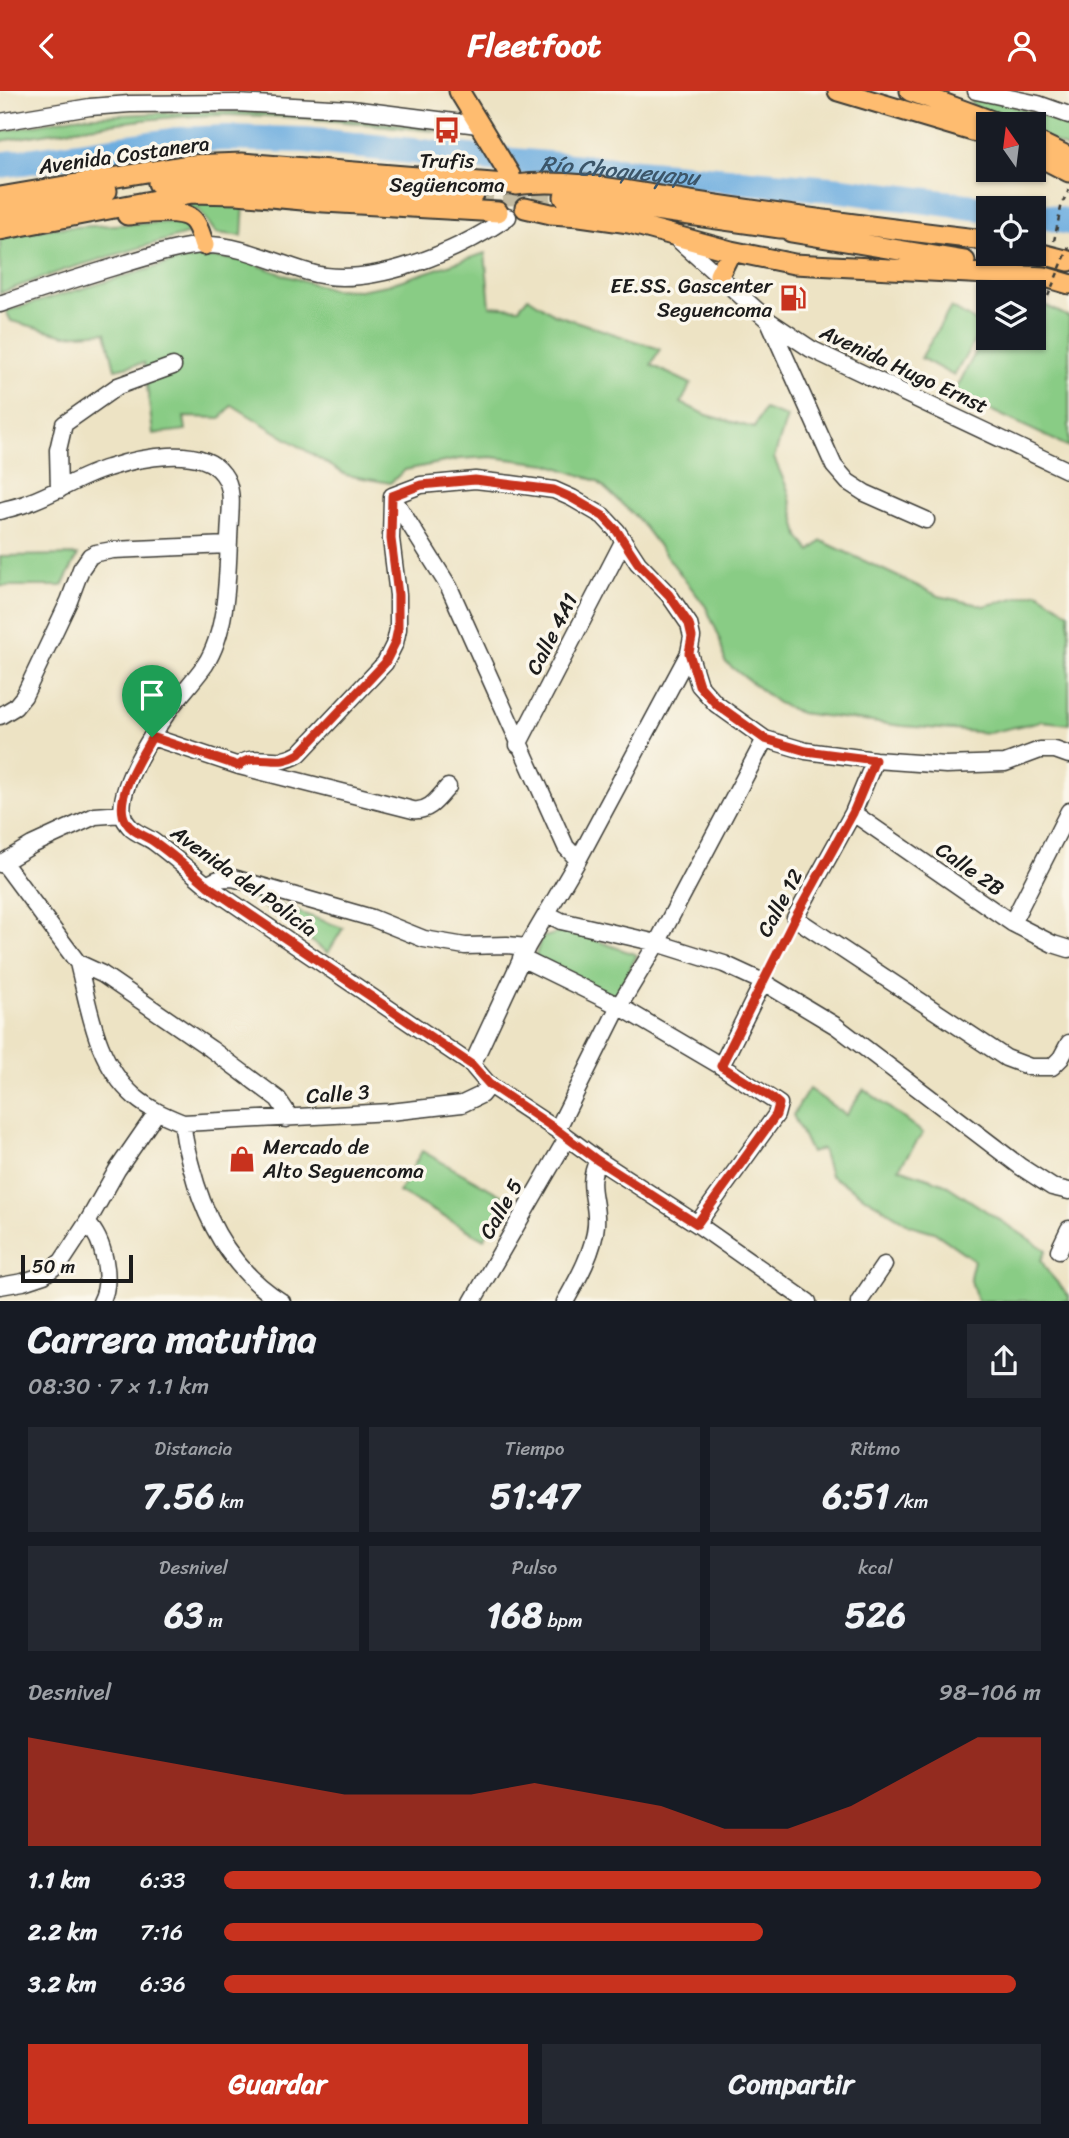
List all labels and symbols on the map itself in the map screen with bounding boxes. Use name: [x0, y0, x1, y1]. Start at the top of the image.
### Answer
north arrow: [976, 112, 1046, 182]
bus stop icon: Trufis Següencoma: [432, 115, 462, 145]
street label: Avenida Costanera: [35, 124, 212, 186]
place label: Trufis Següencoma: [389, 142, 505, 204]
water label: Río Choqueyapu: [539, 143, 703, 198]
place label: EE.SS. Gascenter Seguencoma: [610, 267, 773, 329]
fuel station icon: EE.SS. Gascenter Seguencoma: [778, 283, 808, 313]
street label: Avenida Hugo Ernst: [813, 313, 994, 425]
street label: Calle 4A1: [515, 586, 589, 682]
pin: [122, 665, 182, 737]
street label: Avenida del Policía: [162, 814, 326, 948]
street label: Calle 2B: [927, 831, 1013, 907]
street label: Calle 12: [746, 862, 814, 944]
street label: Calle 3: [305, 1073, 371, 1115]
place label: Mercado de Alto Seguencoma: [262, 1128, 424, 1190]
shop icon: Mercado de Alto Seguencoma: [227, 1144, 257, 1174]
street label: Calle 5: [468, 1171, 534, 1247]
scale bar: [21, 1253, 133, 1284]

